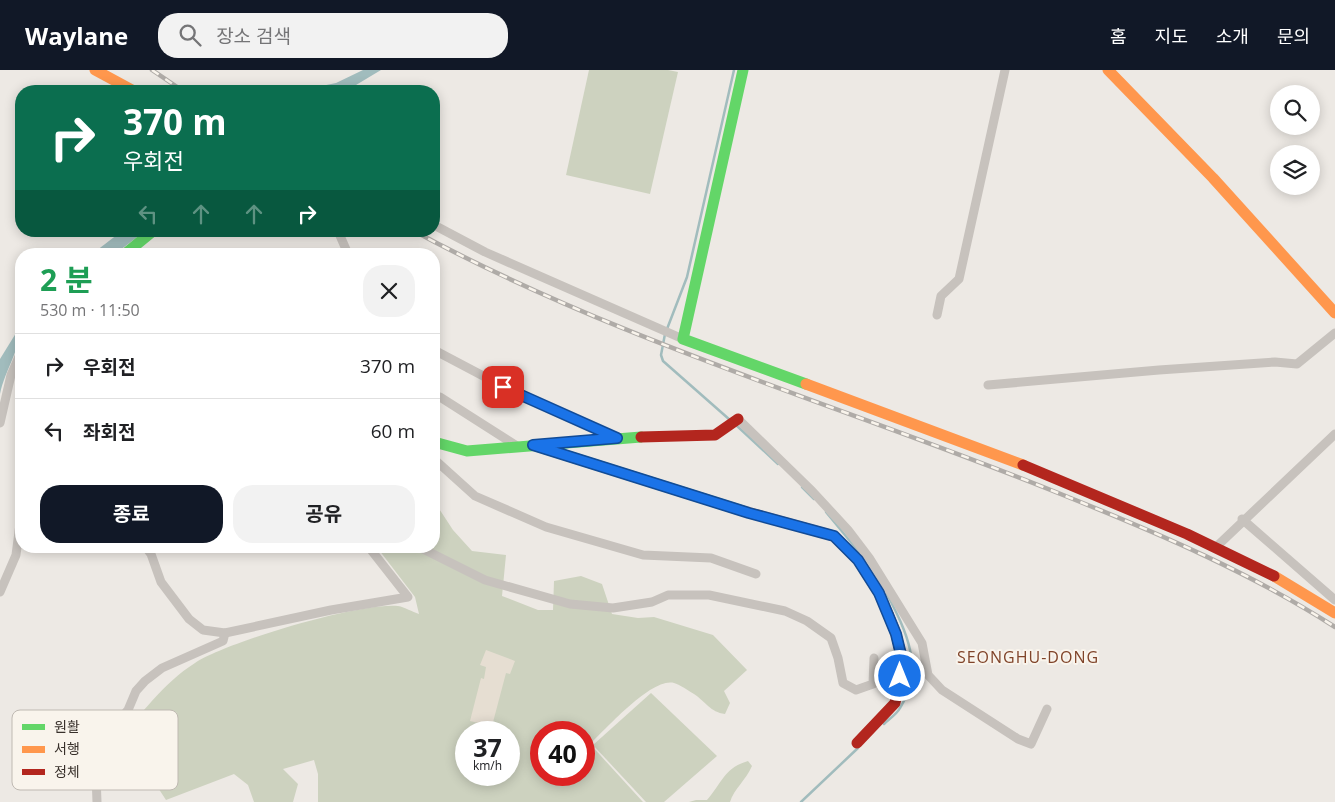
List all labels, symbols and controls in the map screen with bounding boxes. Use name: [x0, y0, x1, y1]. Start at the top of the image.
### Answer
search box: [158, 13, 508, 58]
text: Waylane: [25, 19, 128, 52]
icon: search: [176, 21, 204, 49]
text: 장소 검색: [216, 23, 291, 49]
text: 홈: [1110, 24, 1127, 48]
text: 지도: [1155, 24, 1188, 48]
text: 소개: [1216, 24, 1249, 48]
text: 문의: [1277, 24, 1310, 48]
map controls: [1270, 85, 1320, 195]
button: search: [1270, 85, 1320, 135]
text: 370 m: [123, 98, 227, 145]
icon: right: [40, 105, 105, 170]
text: 우회전: [123, 145, 184, 175]
button: layers: [1270, 145, 1320, 195]
icon: left: [134, 200, 162, 228]
icon: ahead: [187, 200, 215, 228]
icon: ahead: [240, 200, 268, 228]
icon: right: [293, 200, 321, 228]
text: 2 분: [40, 259, 93, 300]
button: close: [363, 265, 415, 317]
text: 530 m · 11:50: [40, 299, 140, 321]
icon: right: [40, 352, 68, 380]
text: 370 m: [360, 353, 415, 379]
text: 우회전: [83, 354, 135, 380]
pin: [482, 366, 524, 408]
icon: arrive: [489, 373, 517, 401]
icon: left: [40, 417, 68, 445]
text: 60 m: [371, 418, 415, 444]
text: 좌회전: [83, 419, 135, 445]
button: 종료: [40, 485, 223, 543]
button: 공유: [233, 485, 415, 543]
district label: SEONGHU-DONG: [957, 646, 1099, 668]
position arrow: [873, 649, 925, 701]
legend: [12, 710, 178, 790]
text: 원활: [54, 717, 80, 736]
speed limit sign: 40: [530, 721, 595, 786]
text: 37: [473, 730, 502, 764]
text: 서행: [54, 739, 80, 758]
text: km/h: [473, 757, 502, 774]
text: 정체: [54, 762, 80, 781]

